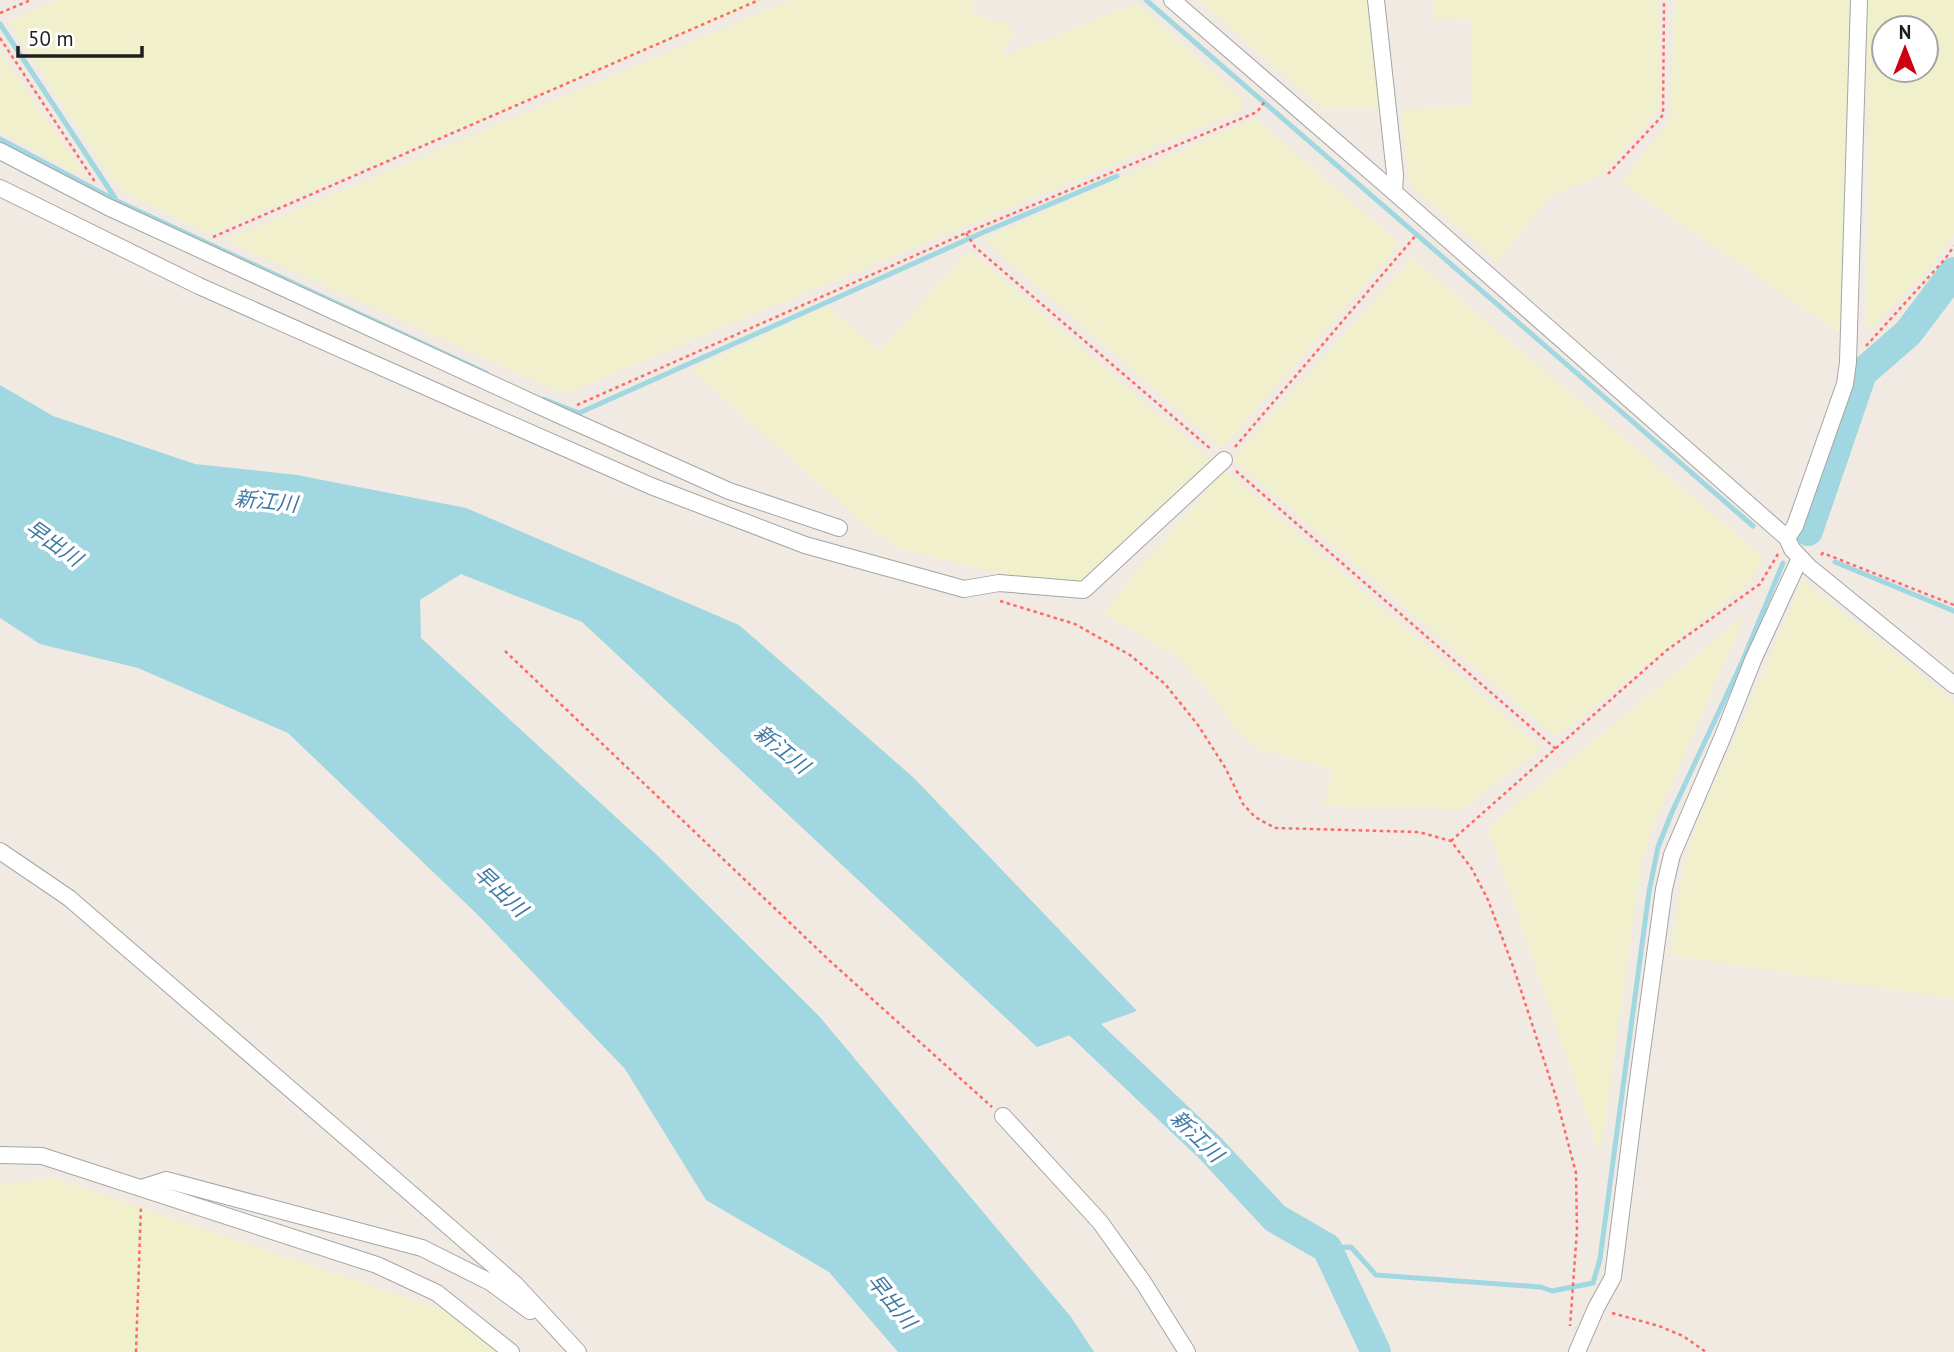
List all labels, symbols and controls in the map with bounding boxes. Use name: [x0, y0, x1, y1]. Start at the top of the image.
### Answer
scale bar: [18, 14, 142, 58]
north arrow: [1870, 14, 1940, 84]
text: N: [1899, 20, 1911, 44]
text: 50 m: [28, 25, 74, 52]
water label: 新江川: [233, 484, 301, 518]
water label: 早出川: [20, 514, 89, 573]
water label: 新江川: [749, 719, 817, 781]
water label: 早出川: [469, 860, 535, 924]
water label: 新江川: [1165, 1104, 1230, 1169]
water label: 早出川: [862, 1268, 924, 1336]

